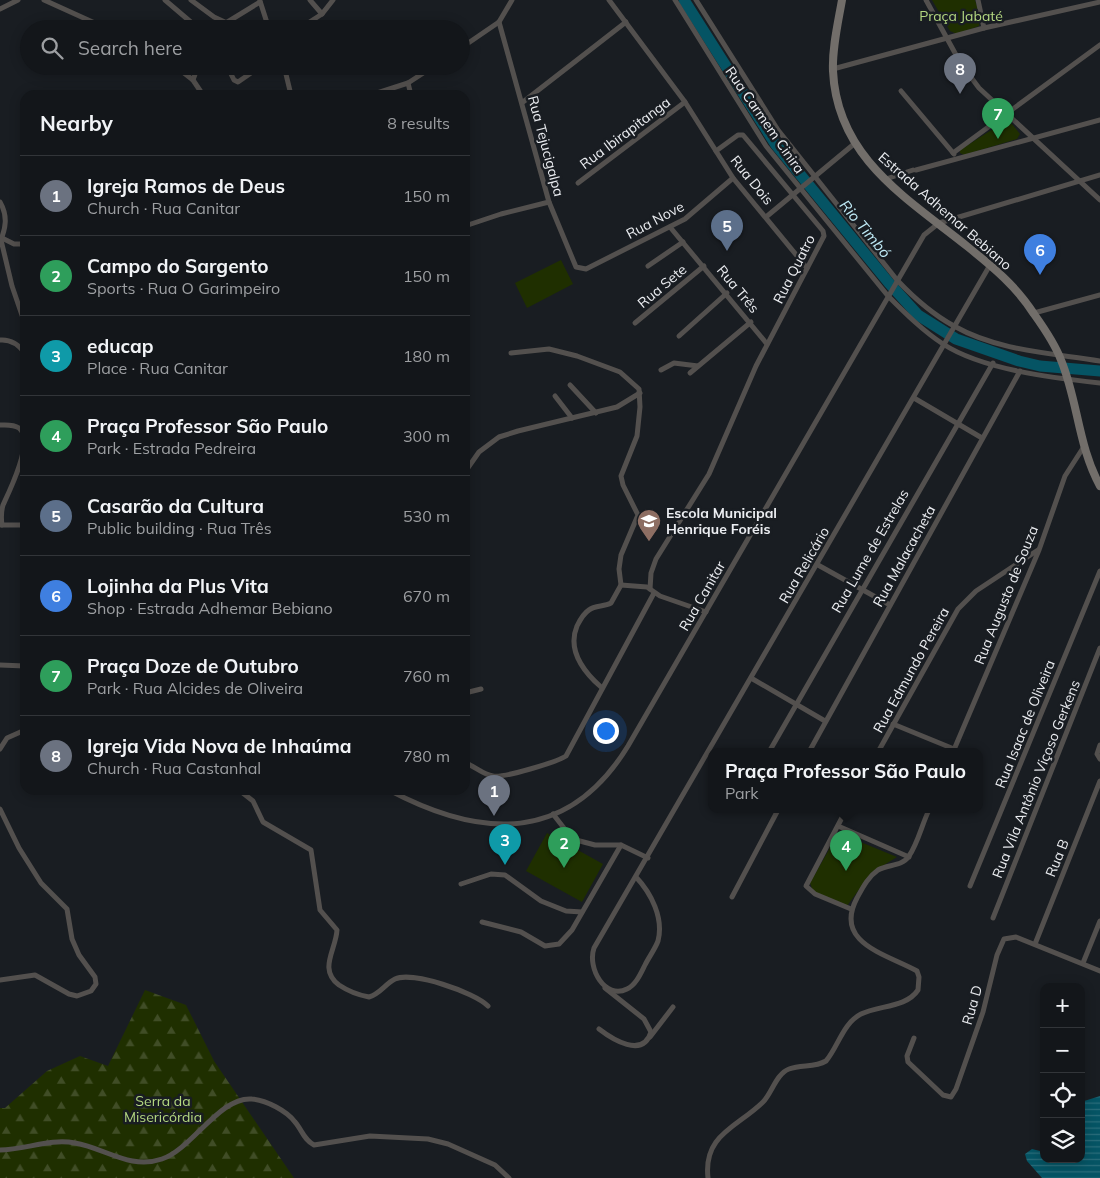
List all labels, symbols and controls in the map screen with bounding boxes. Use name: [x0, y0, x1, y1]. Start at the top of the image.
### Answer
park label: Praça Jabaté: [919, 7, 1003, 25]
search box: [20, 20, 470, 75]
icon: search: [38, 34, 66, 62]
text: Search here: [78, 36, 182, 60]
pin: 8: [944, 53, 976, 94]
street label: Rua Carmem Cinira: [721, 63, 809, 177]
street label: Rua Ibirapitanga: [576, 93, 674, 173]
street label: Rua Tejucigalpa: [524, 94, 568, 198]
pin: 7: [982, 98, 1014, 139]
text: Nearby: [40, 110, 113, 136]
text: 8 results: [387, 113, 450, 133]
street label: Estrada Adhemar Bebiano: [875, 148, 1015, 274]
street label: Rua Dois: [727, 152, 777, 208]
text: Igreja Ramos de Deus: [87, 174, 285, 198]
text: 1: [51, 186, 61, 206]
text: 150 m: [403, 186, 450, 206]
water label: Rio Timbó: [836, 196, 895, 262]
street label: Rua Nove: [623, 197, 687, 243]
text: Church · Rua Canitar: [87, 198, 240, 218]
pin: 5: [711, 210, 743, 251]
street label: Rua Quatro: [769, 232, 819, 306]
pin: 6: [1024, 234, 1056, 275]
text: Campo do Sargento: [87, 254, 268, 278]
street label: Rua Sete: [634, 260, 690, 312]
street label: Rua Três: [713, 261, 763, 317]
text: 2: [51, 266, 61, 286]
text: 150 m: [403, 266, 450, 286]
text: Sports · Rua O Garimpeiro: [87, 278, 280, 298]
text: educap: [87, 334, 154, 358]
text: 3: [51, 346, 61, 366]
text: 180 m: [403, 346, 450, 366]
text: Place · Rua Canitar: [87, 358, 228, 378]
text: Praça Professor São Paulo: [87, 414, 328, 438]
text: 4: [51, 426, 61, 446]
text: 300 m: [403, 426, 450, 446]
text: Park · Estrada Pedreira: [87, 438, 256, 458]
street label: Rua Lume de Estrelas: [827, 486, 913, 616]
text: Casarão da Cultura: [87, 494, 264, 518]
street label: Rua Malacacheta: [869, 502, 939, 610]
place label: Escola Municipal Henrique Foréis: [666, 504, 777, 538]
text: 5: [51, 506, 61, 526]
text: 530 m: [403, 506, 450, 526]
school or university icon: Escola Municipal Henrique Foréis: [636, 508, 662, 542]
text: Public building · Rua Três: [87, 518, 272, 538]
street label: Rua Augusto de Souza: [970, 523, 1042, 667]
street label: Rua Relicário: [775, 524, 833, 606]
street label: Rua Canitar: [675, 557, 730, 634]
text: Lojinha da Plus Vita: [87, 574, 269, 598]
text: 6: [51, 586, 61, 606]
text: 670 m: [403, 586, 450, 606]
text: Shop · Estrada Adhemar Bebiano: [87, 598, 333, 618]
street label: Rua Edmundo Pereira: [869, 604, 953, 736]
text: Praça Doze de Outubro: [87, 654, 299, 678]
street label: Rua Isaac de Oliveira: [991, 657, 1059, 791]
text: 7: [51, 666, 61, 686]
text: 760 m: [403, 666, 450, 686]
street label: Rua Vila Antônio Viçoso Gerkens: [988, 677, 1084, 881]
text: Park · Rua Alcides de Oliveira: [87, 678, 303, 698]
your location: [593, 718, 619, 744]
text: Igreja Vida Nova de Inhaúma: [87, 734, 352, 758]
text: 8: [51, 746, 61, 766]
text: 780 m: [403, 746, 450, 766]
popup: [708, 748, 983, 813]
text: Church · Rua Castanhal: [87, 758, 261, 778]
text: Praça Professor São Paulo: [725, 759, 966, 783]
pin: 1: [478, 775, 510, 816]
text: Park: [725, 783, 759, 803]
pin: 3: [489, 824, 521, 865]
pin: 2: [548, 827, 580, 868]
pin: 4: [830, 830, 862, 871]
street label: Rua B: [1041, 836, 1073, 880]
street label: Rua D: [958, 983, 986, 1027]
map controls: [1040, 983, 1085, 1163]
button: +: [1040, 983, 1085, 1028]
button: −: [1040, 1028, 1085, 1073]
button: locate: [1040, 1073, 1085, 1118]
park label: Serra da Misericórdia: [124, 1092, 202, 1126]
button: layers: [1040, 1118, 1085, 1163]

